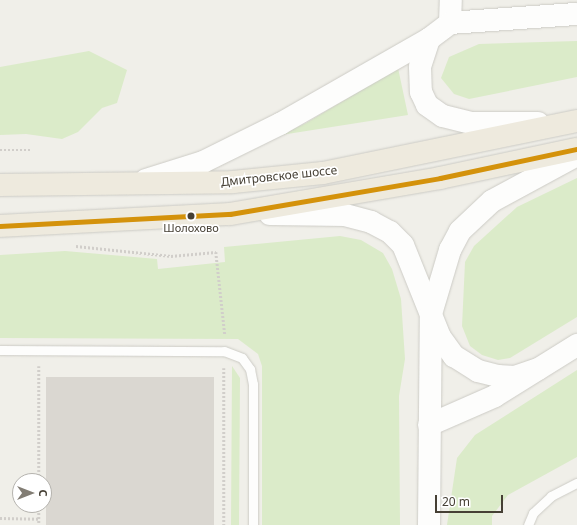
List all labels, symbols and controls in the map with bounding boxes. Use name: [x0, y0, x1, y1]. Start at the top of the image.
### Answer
street label: Дмитровское шоссе: [220, 163, 338, 189]
marker: Шолохово: [186, 211, 196, 221]
place label: Шолохово: [163, 221, 219, 235]
north arrow: [12, 473, 52, 513]
scale bar: [437, 487, 505, 513]
text: С: [36, 489, 51, 497]
text: 20 m: [442, 493, 470, 510]

